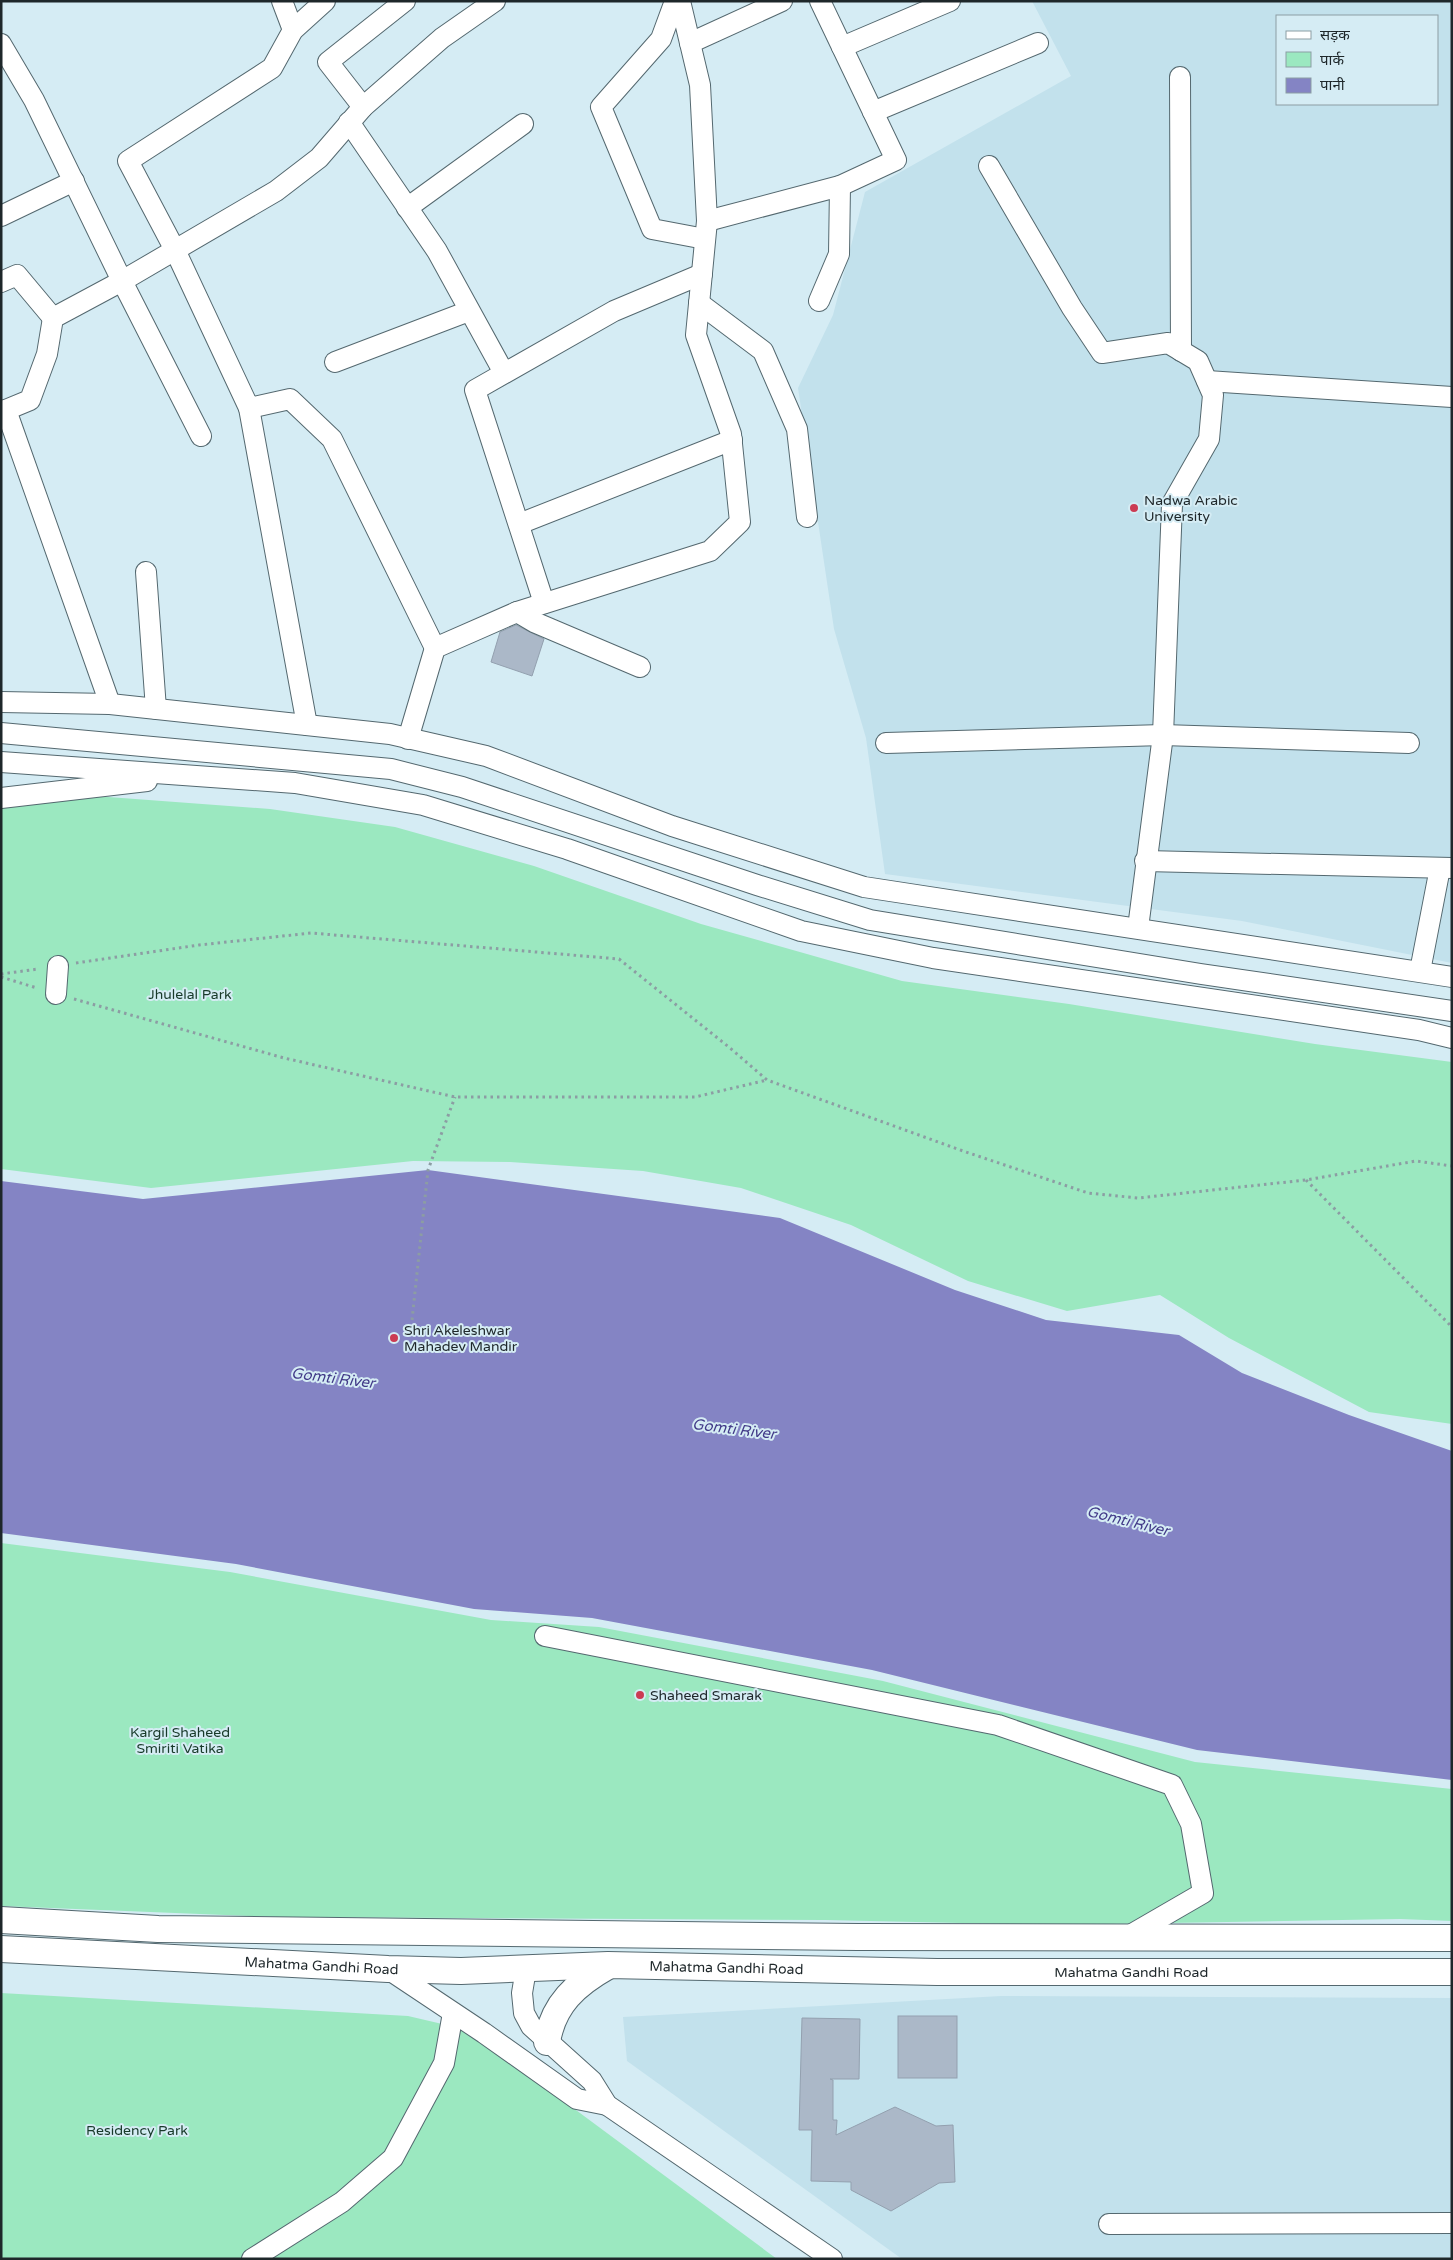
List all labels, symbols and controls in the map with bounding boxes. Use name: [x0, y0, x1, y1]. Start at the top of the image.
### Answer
legend: [1276, 15, 1438, 105]
text: सड़क: [1320, 26, 1350, 44]
text: पार्क: [1320, 51, 1344, 69]
text: पानी: [1320, 76, 1346, 94]
place label: Nadwa Arabic University: [1144, 492, 1238, 525]
marker: Nadwa Arabic University: [1128, 502, 1140, 514]
park label: Jhulelal Park: [148, 986, 232, 1003]
place label: Shri Akeleshwar Mahadev Mandir: [404, 1322, 518, 1355]
marker: Shri Akeleshwar Mahadev Mandir: [388, 1332, 400, 1344]
water label: Gomti River: [290, 1364, 378, 1392]
water label: Gomti River: [691, 1415, 779, 1443]
water label: Gomti River: [1085, 1502, 1173, 1540]
place label: Shaheed Smarak: [650, 1687, 762, 1704]
marker: Shaheed Smarak: [634, 1689, 646, 1701]
park label: Kargil Shaheed Smiriti Vatika: [130, 1724, 230, 1757]
street label: Mahatma Gandhi Road: [244, 1953, 399, 1978]
street label: Mahatma Gandhi Road: [649, 1957, 804, 1978]
street label: Mahatma Gandhi Road: [1054, 1964, 1208, 1981]
park label: Residency Park: [86, 2122, 188, 2139]

